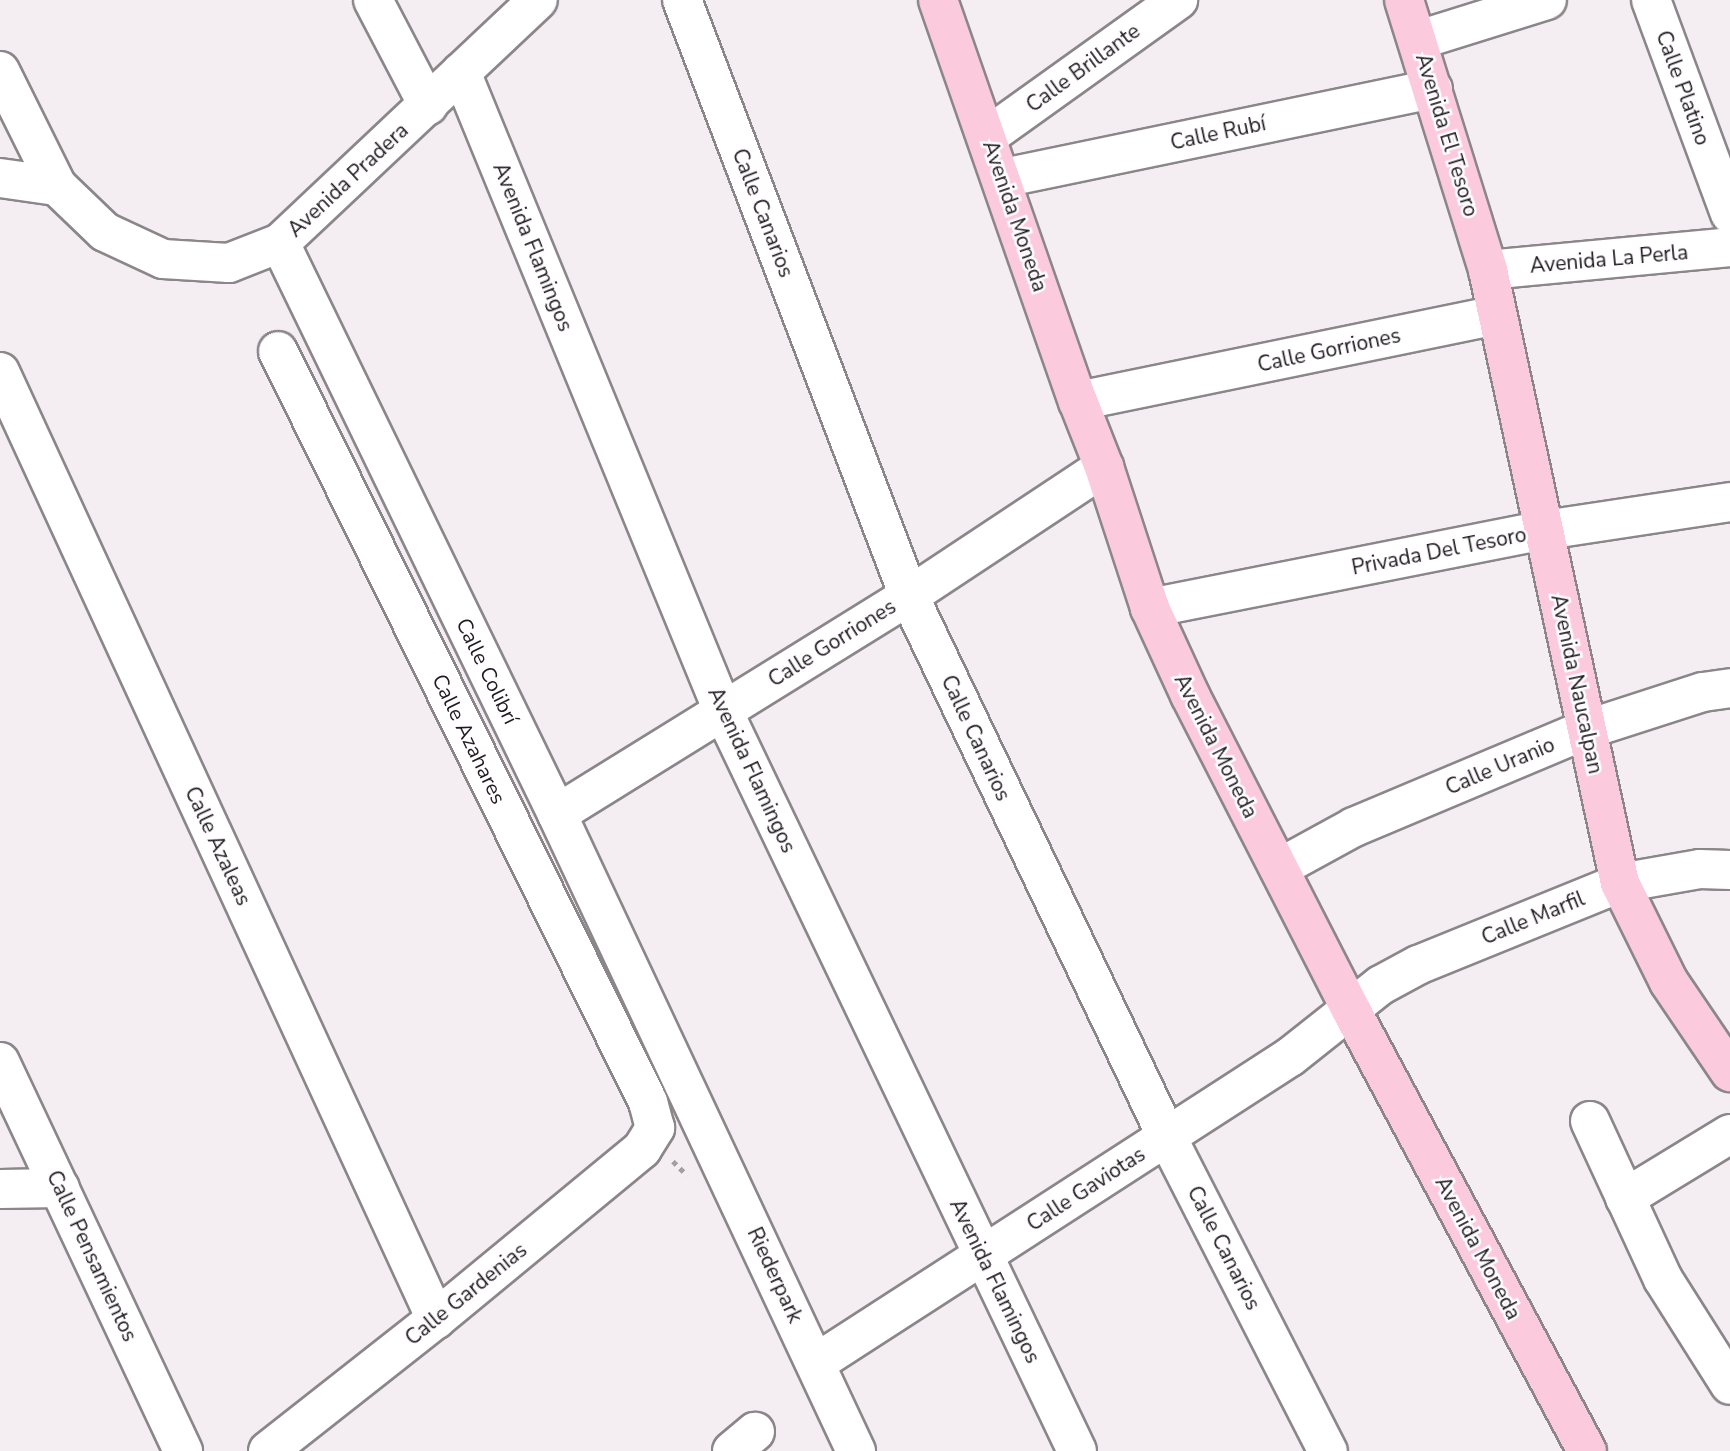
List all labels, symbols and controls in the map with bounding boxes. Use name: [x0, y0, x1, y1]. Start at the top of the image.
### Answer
street label: Calle Brillante: [1021, 18, 1145, 118]
street label: Calle Platino: [1651, 27, 1715, 149]
street label: Avenida El Tesoro: [1410, 50, 1484, 220]
street label: Calle Rubí: [1168, 111, 1268, 155]
street label: Avenida Pradera: [282, 118, 414, 242]
street label: Avenida Moneda: [977, 137, 1053, 295]
street label: Calle Canarios: [727, 145, 799, 281]
street label: Avenida Flamingos: [488, 159, 578, 335]
street label: Avenida La Perla: [1529, 240, 1689, 278]
street label: Calle Gorriones: [1255, 323, 1403, 377]
street label: Privada Del Tesoro: [1350, 522, 1528, 580]
street label: Avenida Naucalpan: [1546, 592, 1608, 776]
street label: Calle Gorriones: [764, 594, 900, 692]
street label: Calle Colibrí: [451, 614, 523, 728]
street label: Calle Azahares: [427, 670, 511, 808]
street label: Avenida Moneda: [1169, 670, 1263, 822]
street label: Calle Canarios: [936, 671, 1016, 805]
street label: Avenida Flamingos: [703, 683, 801, 857]
street label: Calle Uranio: [1442, 732, 1558, 800]
street label: Calle Azaleas: [179, 783, 257, 909]
street label: Calle Marfil: [1478, 886, 1588, 950]
street label: Calle Gaviotas: [1022, 1141, 1150, 1237]
street label: Calle Pensamientos: [41, 1166, 143, 1346]
street label: Avenida Moneda: [1430, 1172, 1526, 1324]
street label: Calle Canarios: [1182, 1182, 1266, 1314]
street label: Avenida Flamingos: [944, 1195, 1046, 1367]
street label: Riederpark: [742, 1223, 808, 1327]
street label: Calle Gardenias: [400, 1237, 532, 1351]

